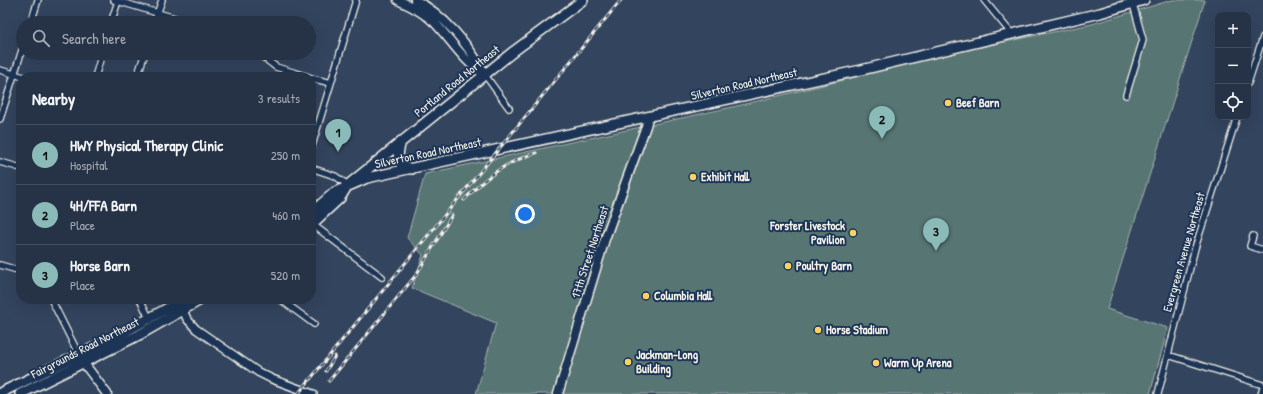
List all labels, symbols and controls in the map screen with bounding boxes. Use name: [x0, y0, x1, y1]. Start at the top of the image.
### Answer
map controls: [1215, 12, 1251, 120]
button: +: [1215, 12, 1251, 48]
search box: [16, 16, 316, 60]
icon: search: [30, 27, 52, 49]
text: Search here: [62, 28, 126, 49]
street label: Portland Road Northeast: [410, 40, 504, 121]
button: −: [1215, 48, 1251, 84]
street label: Silverton Road Northeast: [689, 63, 799, 104]
button: locate: [1215, 84, 1251, 120]
text: Nearby: [32, 87, 75, 110]
text: 3 results: [258, 89, 300, 107]
place label: Beef Barn: [956, 94, 1000, 111]
marker: Beef Barn: [943, 98, 953, 108]
pin: 2: [869, 106, 895, 139]
pin: 1: [325, 119, 351, 152]
street label: Silverton Road Northeast: [373, 133, 484, 172]
text: HWY Physical Therapy Clinic: [70, 135, 223, 156]
text: 1: [43, 146, 47, 164]
text: 250 m: [271, 146, 300, 164]
text: Hospital: [70, 156, 108, 174]
place label: Exhibit Hall: [701, 168, 750, 185]
marker: Exhibit Hall: [688, 172, 698, 182]
street label: Evergreen Avenue Northeast: [1158, 189, 1209, 314]
text: 4H/FFA Barn: [70, 195, 137, 216]
street label: 17th Street Northeast: [567, 203, 613, 300]
your location: [515, 204, 535, 224]
text: 2: [42, 206, 48, 224]
text: 460 m: [272, 206, 300, 224]
text: Place: [70, 216, 95, 234]
place label: Forster Livestock Pavilion: [769, 217, 846, 248]
pin: 3: [923, 218, 949, 251]
marker: Forster Livestock Pavilion: [848, 228, 858, 238]
text: Horse Barn: [70, 255, 130, 276]
place label: Poultry Barn: [796, 257, 853, 275]
marker: Poultry Barn: [783, 261, 793, 271]
text: 3: [42, 266, 48, 284]
text: 520 m: [271, 266, 300, 284]
text: Place: [70, 276, 95, 294]
place label: Columbia Hall: [654, 287, 713, 304]
marker: Columbia Hall: [641, 291, 651, 301]
street label: Fairgrounds Road Northeast: [27, 313, 143, 383]
place label: Horse Stadium: [826, 321, 888, 338]
marker: Horse Stadium: [813, 325, 823, 335]
place label: Jackman-Long Building: [636, 346, 699, 378]
place label: Warm Up Arena: [884, 354, 952, 372]
marker: Jackman-Long Building: [623, 357, 633, 367]
marker: Warm Up Arena: [871, 358, 881, 368]

